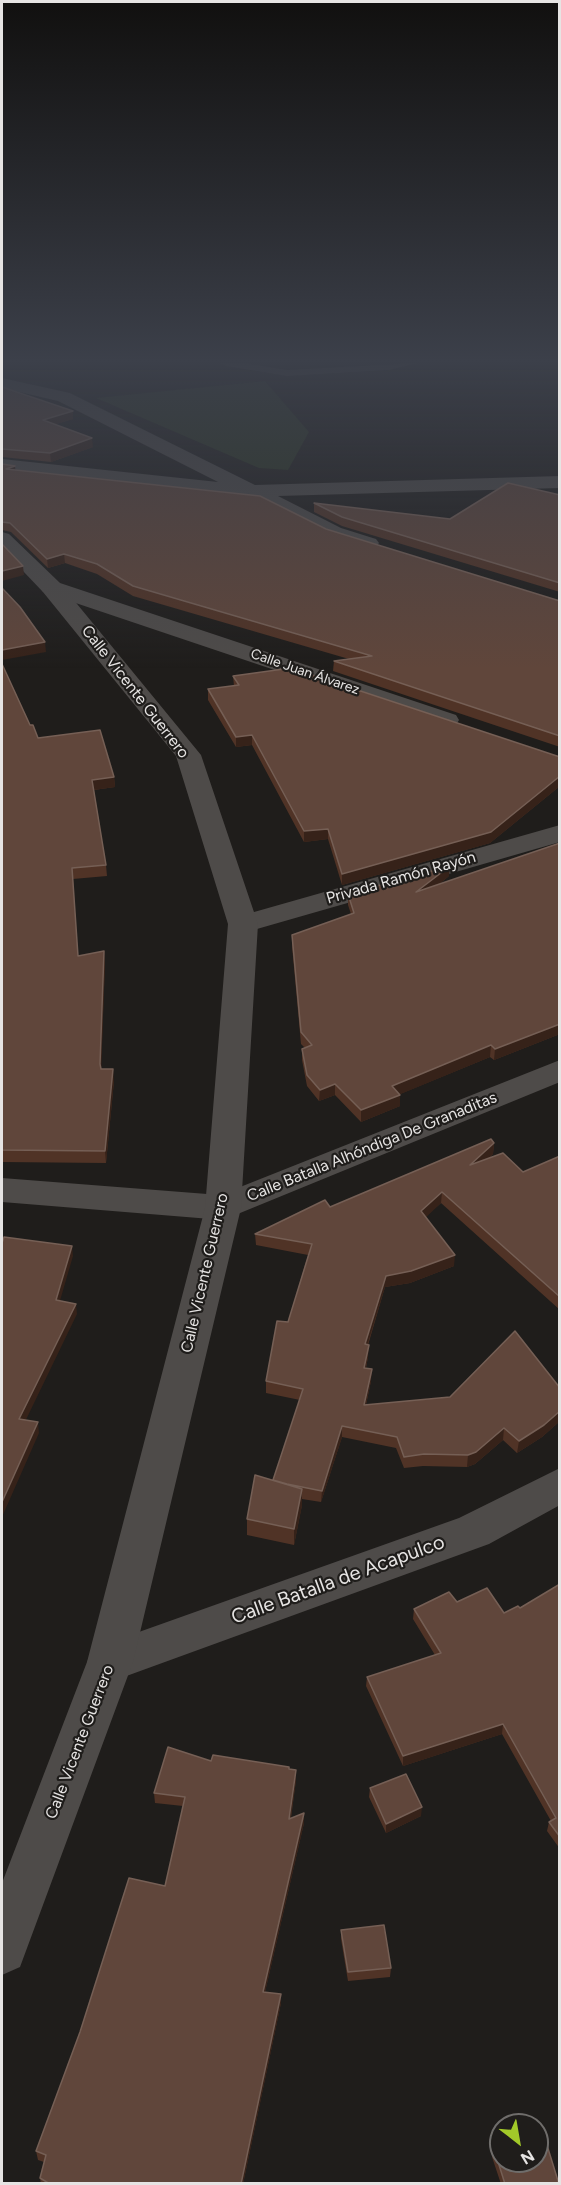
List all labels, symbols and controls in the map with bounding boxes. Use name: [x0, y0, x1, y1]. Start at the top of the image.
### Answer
street label: Calle Vicente Guerrero: [77, 622, 193, 762]
street label: Calle Juan Álvarez: [248, 646, 362, 698]
street label: Privada Ramón Rayón: [324, 847, 478, 909]
street label: Calle Batalla Alhóndiga De Granaditas: [244, 1088, 500, 1206]
street label: Calle Vicente Guerrero: [177, 1191, 233, 1355]
street label: Calle Batalla de Acapulco: [228, 1530, 448, 1630]
street label: Calle Vicente Guerrero: [42, 1662, 118, 1822]
north arrow: [489, 2113, 549, 2173]
text: N: [517, 2146, 538, 2168]

